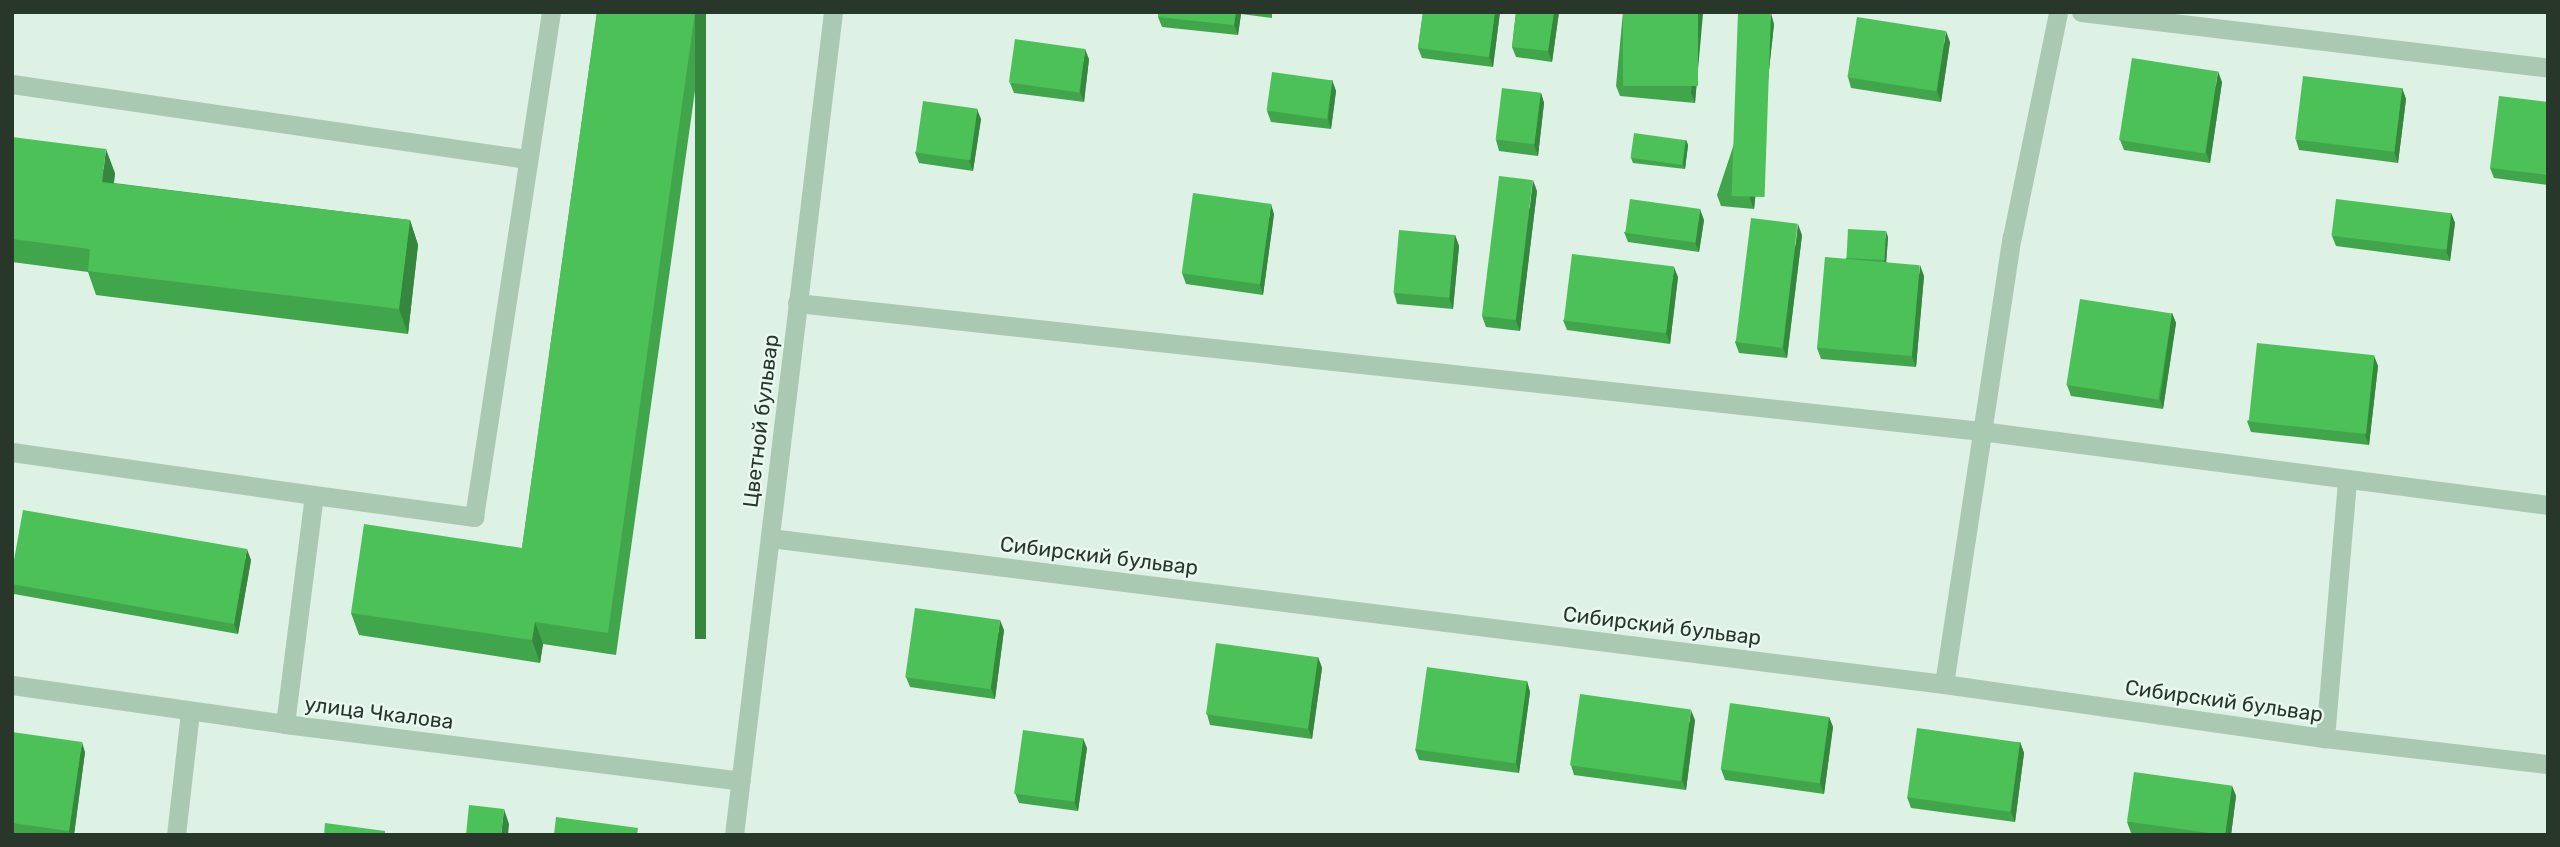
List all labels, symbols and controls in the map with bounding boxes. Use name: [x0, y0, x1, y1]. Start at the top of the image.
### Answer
street label: Цветной бульвар: [738, 333, 784, 509]
street label: Сибирский бульвар: [998, 531, 1200, 581]
street label: Сибирский бульвар: [1561, 601, 1763, 651]
street label: Сибирский бульвар: [2123, 675, 2325, 727]
street label: улица Чкалова: [303, 691, 455, 735]

